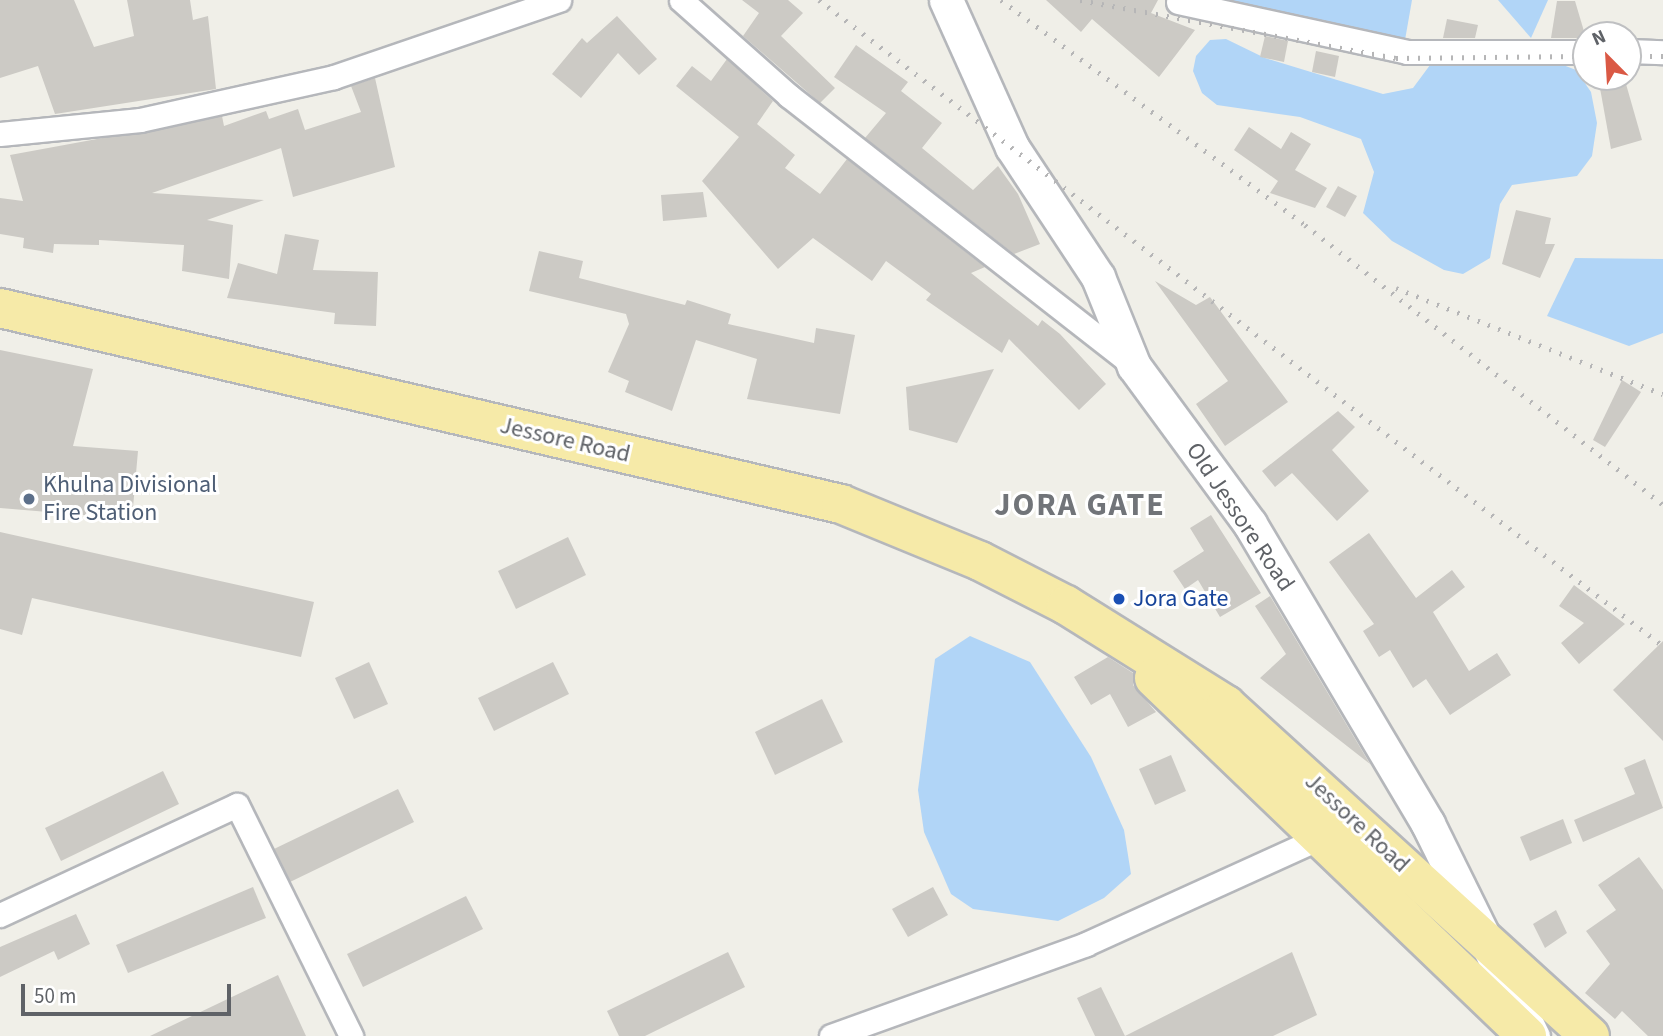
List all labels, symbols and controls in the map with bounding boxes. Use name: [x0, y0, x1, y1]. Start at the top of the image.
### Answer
north arrow: [1572, 21, 1642, 91]
text: N: [1588, 23, 1610, 53]
street label: Jessore Road: [497, 411, 633, 469]
street label: Old Jessore Road: [1180, 437, 1300, 597]
place label: Khulna Divisional Fire Station: [43, 471, 217, 527]
district label: JORA GATE: [995, 486, 1165, 524]
marker: Khulna Divisional Fire Station: [21, 491, 37, 507]
place label: Jora Gate: [1133, 585, 1228, 613]
marker: Jora Gate: [1111, 591, 1127, 607]
street label: Jessore Road: [1299, 767, 1415, 879]
scale bar: [24, 970, 234, 1014]
text: 50 m: [34, 981, 76, 1011]

